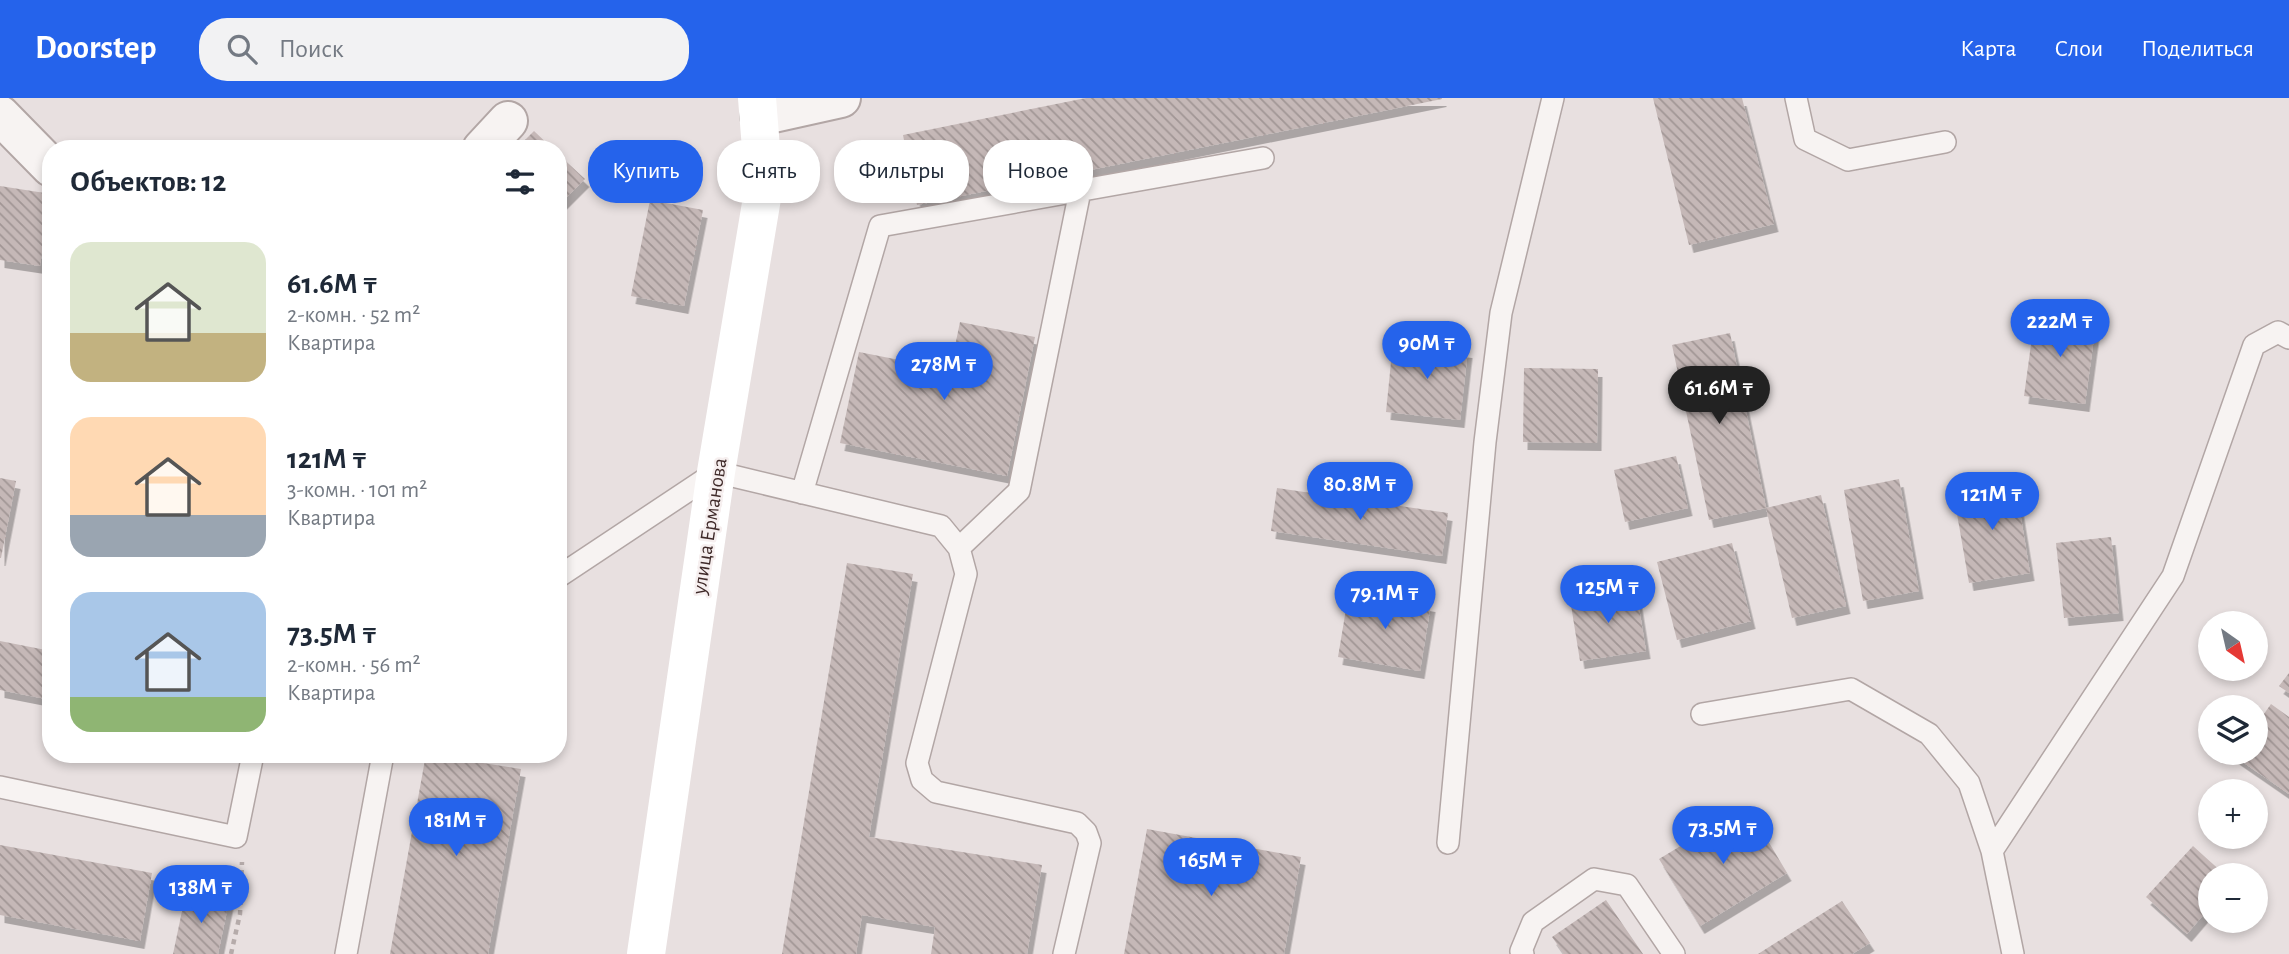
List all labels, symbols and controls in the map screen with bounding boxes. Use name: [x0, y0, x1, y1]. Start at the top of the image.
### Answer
search box: [199, 18, 689, 81]
icon: search: [223, 30, 261, 68]
text: Doorstep: [35, 32, 157, 65]
text: Поиск: [279, 36, 344, 62]
text: Карта: [1960, 37, 2016, 61]
text: Слои: [2054, 37, 2103, 61]
text: Поделиться: [2141, 37, 2254, 61]
chip: Купить: [588, 140, 703, 203]
chip: Снять: [717, 140, 820, 203]
chip: Фильтры: [834, 140, 969, 203]
chip: Новое: [983, 140, 1093, 203]
icon: filters: [501, 163, 539, 201]
text: Объектов: 12: [70, 167, 226, 197]
text: 61.6M ₸: [287, 269, 378, 299]
icon: home: [126, 270, 210, 354]
pin: 222M ₸: [2003, 300, 2117, 359]
text: 2-комн. · 52 m²: [287, 304, 420, 327]
text: 222M ₸: [2027, 310, 2093, 333]
pin: 90M ₸: [1378, 322, 1476, 381]
text: Квартира: [287, 332, 375, 355]
text: 90M ₸: [1398, 332, 1456, 355]
pin: 278M ₸: [887, 342, 1001, 402]
text: 278M ₸: [911, 353, 977, 376]
pin: 61.6M ₸: [1654, 366, 1784, 426]
text: 61.6M ₸: [1684, 377, 1754, 400]
text: 121M ₸: [287, 444, 368, 474]
icon: home: [126, 445, 210, 529]
street label: улица Ерманова: [688, 456, 731, 597]
pin: 80.8M ₸: [1295, 462, 1425, 522]
pin: 121M ₸: [1935, 472, 2049, 532]
text: 80.8M ₸: [1323, 473, 1397, 496]
text: 3-комн. · 101 m²: [287, 479, 427, 502]
text: 121M ₸: [1961, 483, 2023, 506]
text: Квартира: [287, 507, 375, 530]
pin: 125M ₸: [1551, 566, 1665, 625]
pin: 79.1M ₸: [1320, 572, 1450, 631]
text: 125M ₸: [1576, 576, 1640, 599]
text: 79.1M ₸: [1351, 582, 1419, 605]
north arrow: [2198, 611, 2268, 681]
map controls: [2198, 611, 2268, 933]
text: 73.5M ₸: [287, 619, 377, 649]
icon: home: [126, 620, 210, 704]
text: 2-комн. · 56 m²: [287, 654, 421, 677]
text: Квартира: [287, 682, 375, 705]
button: layers: [2198, 695, 2268, 765]
button: +: [2198, 779, 2268, 849]
pin: 181M ₸: [399, 798, 513, 858]
pin: 73.5M ₸: [1658, 806, 1788, 866]
text: 181M ₸: [425, 809, 487, 832]
text: 73.5M ₸: [1688, 817, 1758, 840]
pin: 165M ₸: [1154, 838, 1268, 898]
text: 165M ₸: [1179, 849, 1243, 872]
button: −: [2198, 863, 2268, 933]
pin: 138M ₸: [144, 866, 258, 925]
text: 138M ₸: [169, 876, 233, 899]

